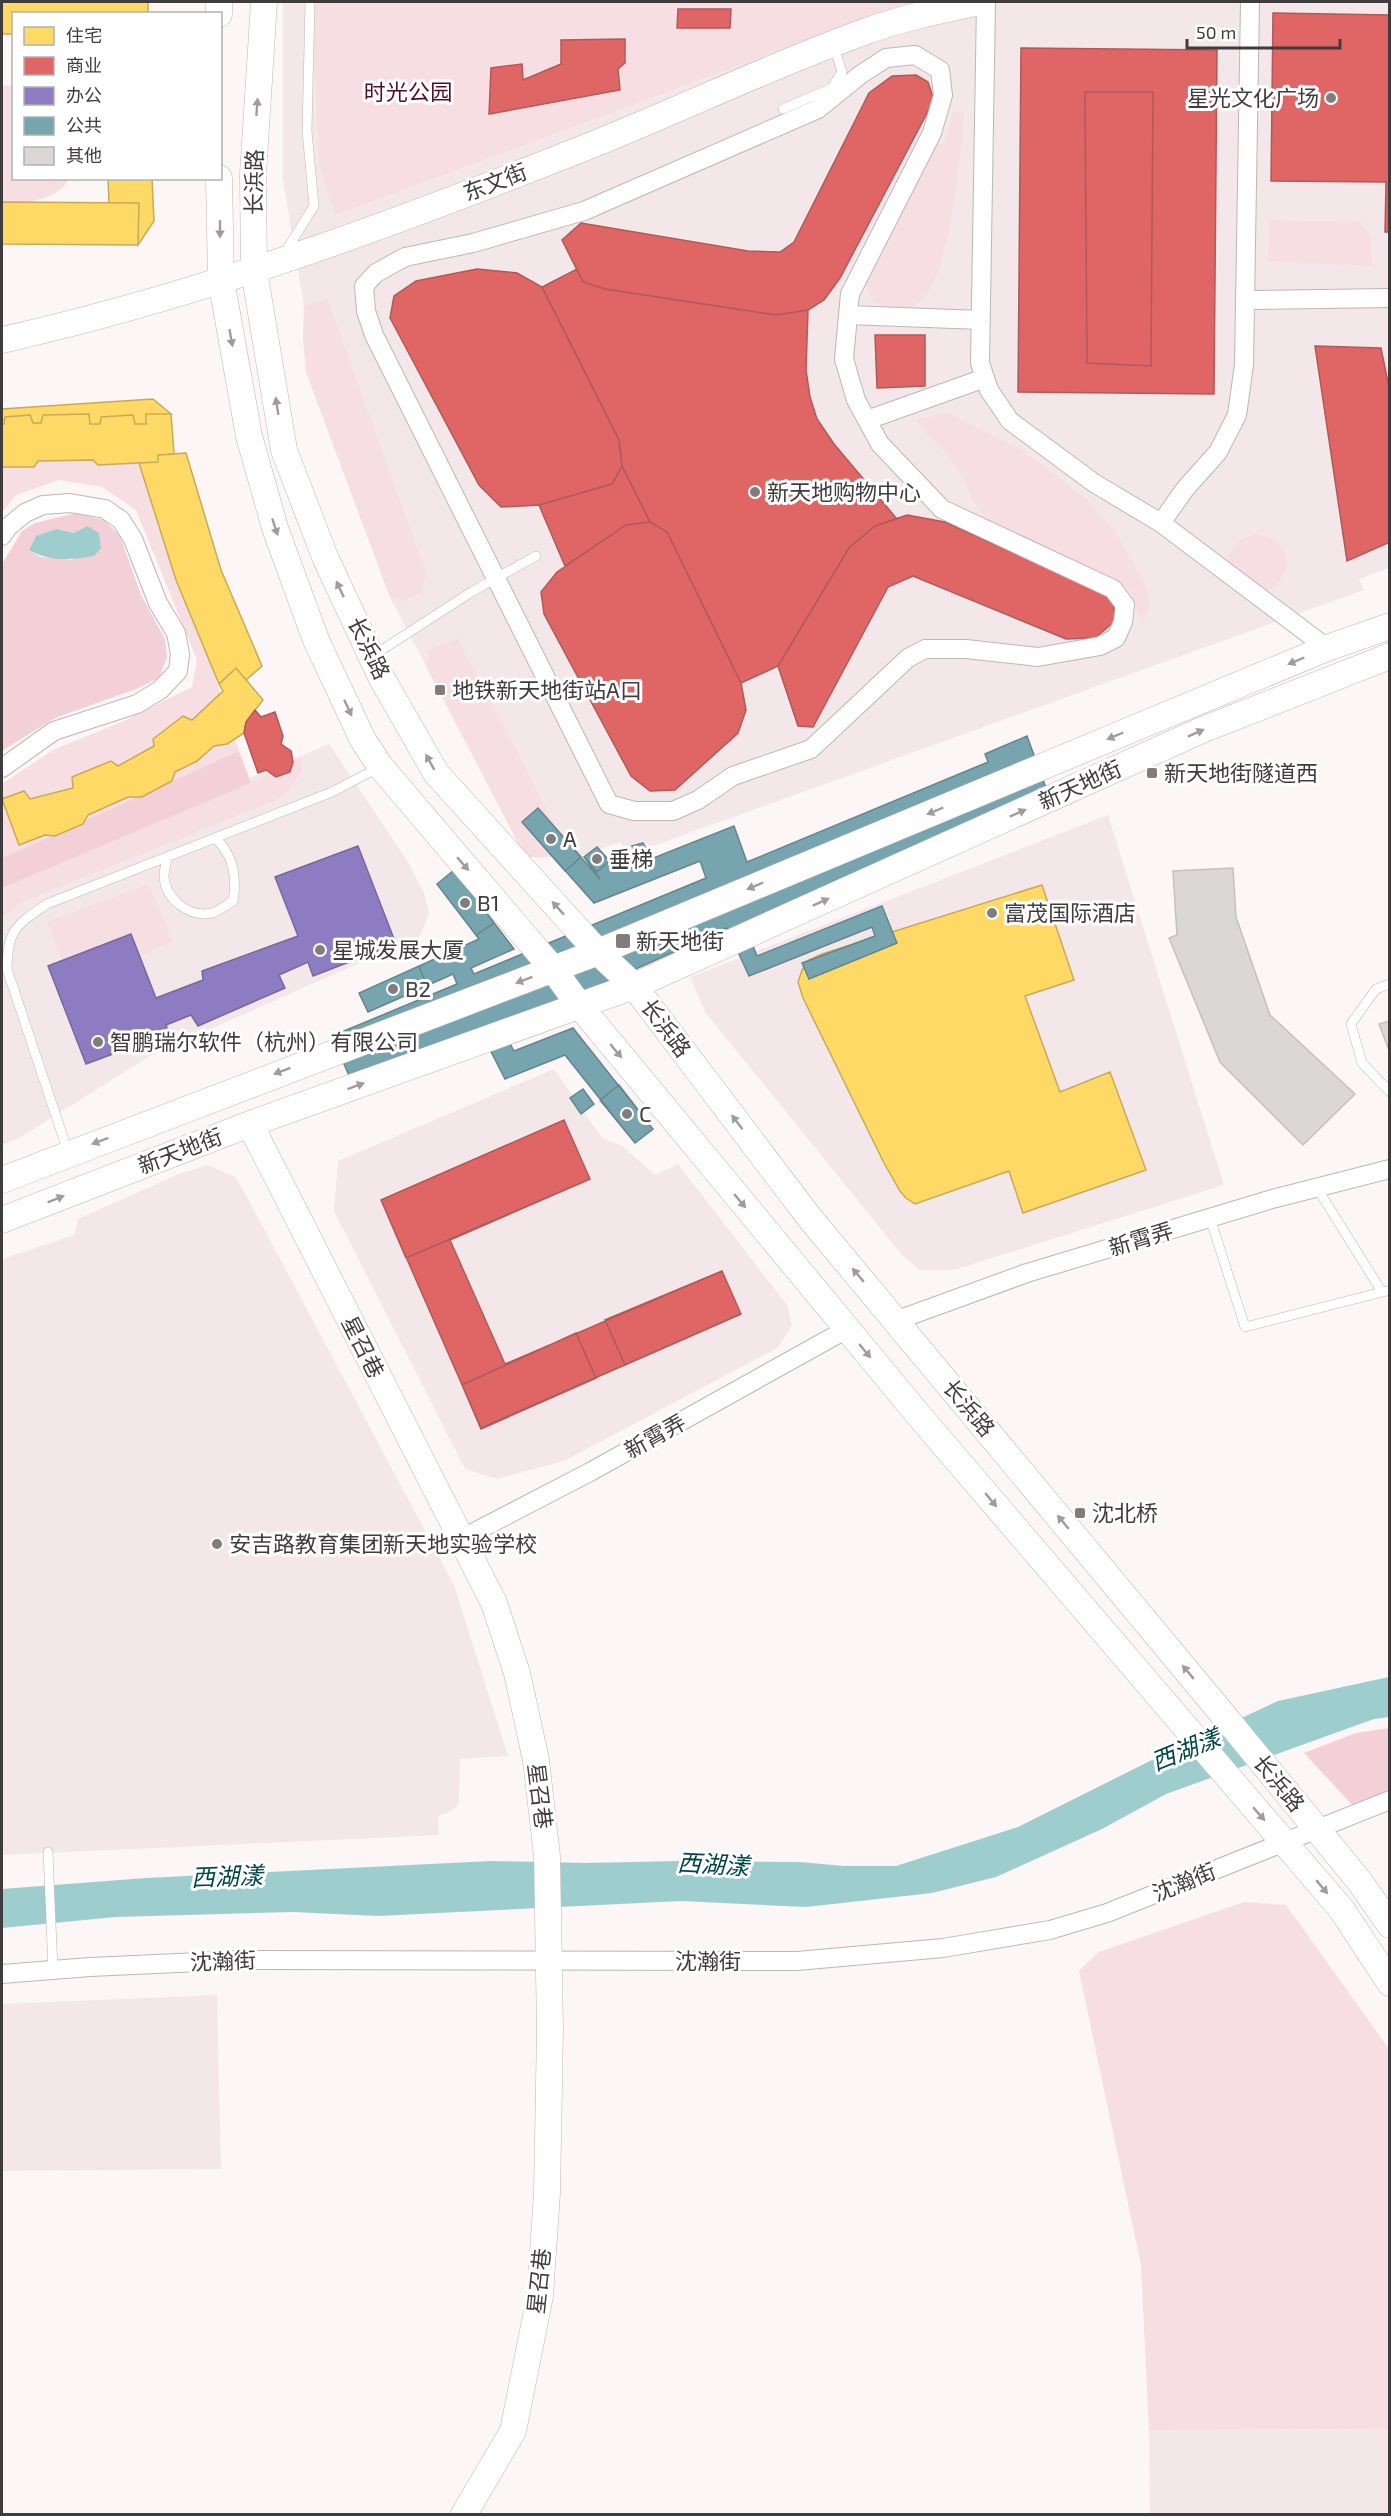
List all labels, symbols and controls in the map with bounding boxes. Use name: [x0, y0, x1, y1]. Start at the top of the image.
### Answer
legend: [12, 12, 222, 180]
scale bar: [1187, 12, 1340, 50]
text: 50 m: [1196, 21, 1236, 43]
text: 住宅: [66, 24, 102, 46]
text: 商业: [66, 54, 102, 76]
park label: 时光公园: [364, 78, 452, 104]
text: 办公: [66, 84, 102, 106]
place label: 星光文化广场: [1187, 84, 1319, 110]
marker: 星光文化广场: [1324, 91, 1338, 105]
one-way arrow: [253, 98, 262, 117]
text: 公共: [66, 114, 102, 136]
text: 其他: [66, 144, 102, 166]
street label: 长浜路: [239, 149, 267, 215]
street label: 东文街: [459, 157, 530, 205]
one-way arrow: [215, 220, 225, 239]
one-way arrow: [227, 328, 236, 347]
one-way arrow: [272, 396, 281, 415]
place label: 新天地购物中心: [767, 478, 921, 504]
marker: 新天地购物中心: [748, 485, 762, 499]
one-way arrow: [271, 518, 280, 536]
one-way arrow: [336, 581, 345, 598]
street label: 长浜路: [344, 612, 396, 683]
one-way arrow: [1286, 656, 1304, 666]
place label: 地铁新天地街站A口: [452, 676, 642, 702]
marker: 地铁新天地街站A口: [433, 683, 447, 697]
one-way arrow: [343, 700, 352, 717]
one-way arrow: [1187, 728, 1204, 737]
one-way arrow: [1106, 731, 1124, 741]
one-way arrow: [424, 754, 435, 770]
street label: 新天地街: [1034, 754, 1125, 814]
place label: 新天地街隧道西: [1164, 759, 1318, 785]
marker: 新天地街隧道西: [1145, 766, 1159, 780]
one-way arrow: [926, 806, 944, 816]
one-way arrow: [1009, 808, 1027, 817]
place label: A: [563, 825, 577, 851]
marker: A: [544, 832, 558, 846]
place label: 垂梯: [609, 845, 653, 871]
marker: 垂梯: [590, 852, 604, 866]
one-way arrow: [457, 856, 470, 872]
one-way arrow: [746, 881, 764, 891]
place label: B1: [477, 889, 499, 915]
marker: B1: [458, 896, 472, 910]
one-way arrow: [813, 897, 831, 907]
place label: 富茂国际酒店: [1004, 899, 1136, 925]
one-way arrow: [552, 901, 565, 916]
marker: 富茂国际酒店: [985, 906, 999, 920]
place label: 新天地街: [636, 927, 724, 953]
marker: 新天地街: [614, 932, 632, 950]
place label: 星城发展大厦: [332, 936, 464, 962]
marker: 星城发展大厦: [313, 943, 327, 957]
place label: B2: [405, 975, 431, 1001]
one-way arrow: [514, 975, 532, 985]
marker: B2: [386, 982, 400, 996]
street label: 长浜路: [637, 993, 697, 1062]
place label: 智鹏瑞尔软件（杭州）有限公司: [110, 1028, 418, 1054]
marker: 智鹏瑞尔软件（杭州）有限公司: [91, 1035, 105, 1049]
one-way arrow: [609, 1043, 622, 1058]
one-way arrow: [273, 1067, 291, 1077]
one-way arrow: [348, 1081, 366, 1091]
place label: C: [639, 1100, 652, 1126]
marker: C: [620, 1107, 634, 1121]
one-way arrow: [731, 1115, 743, 1131]
street label: 新天地街: [134, 1122, 225, 1178]
one-way arrow: [91, 1136, 109, 1146]
one-way arrow: [733, 1193, 746, 1208]
one-way arrow: [47, 1194, 65, 1203]
street label: 新霄弄: [1105, 1216, 1176, 1260]
one-way arrow: [852, 1268, 865, 1283]
street label: 星召巷: [337, 1311, 390, 1382]
one-way arrow: [858, 1343, 871, 1358]
street label: 长浜路: [939, 1374, 1001, 1441]
street label: 新霄弄: [619, 1408, 690, 1462]
one-way arrow: [984, 1492, 997, 1508]
place label: 沈北桥: [1092, 1499, 1158, 1525]
marker: 沈北桥: [1073, 1506, 1087, 1520]
one-way arrow: [1057, 1515, 1070, 1530]
place label: 安吉路教育集团新天地实验学校: [229, 1530, 537, 1556]
marker: 安吉路教育集团新天地实验学校: [210, 1537, 224, 1551]
one-way arrow: [1182, 1665, 1195, 1680]
water label: 西湖漾: [1147, 1721, 1227, 1776]
street label: 长浜路: [1249, 1749, 1311, 1816]
street label: 星召巷: [524, 1762, 558, 1830]
one-way arrow: [1252, 1806, 1265, 1821]
water label: 西湖漾: [676, 1847, 753, 1880]
street label: 沈瀚街: [1148, 1857, 1219, 1905]
water label: 西湖漾: [190, 1860, 266, 1891]
one-way arrow: [1315, 1879, 1328, 1894]
street label: 沈瀚街: [190, 1946, 256, 1974]
street label: 沈瀚街: [675, 1947, 741, 1973]
street label: 星召巷: [522, 2247, 554, 2315]

